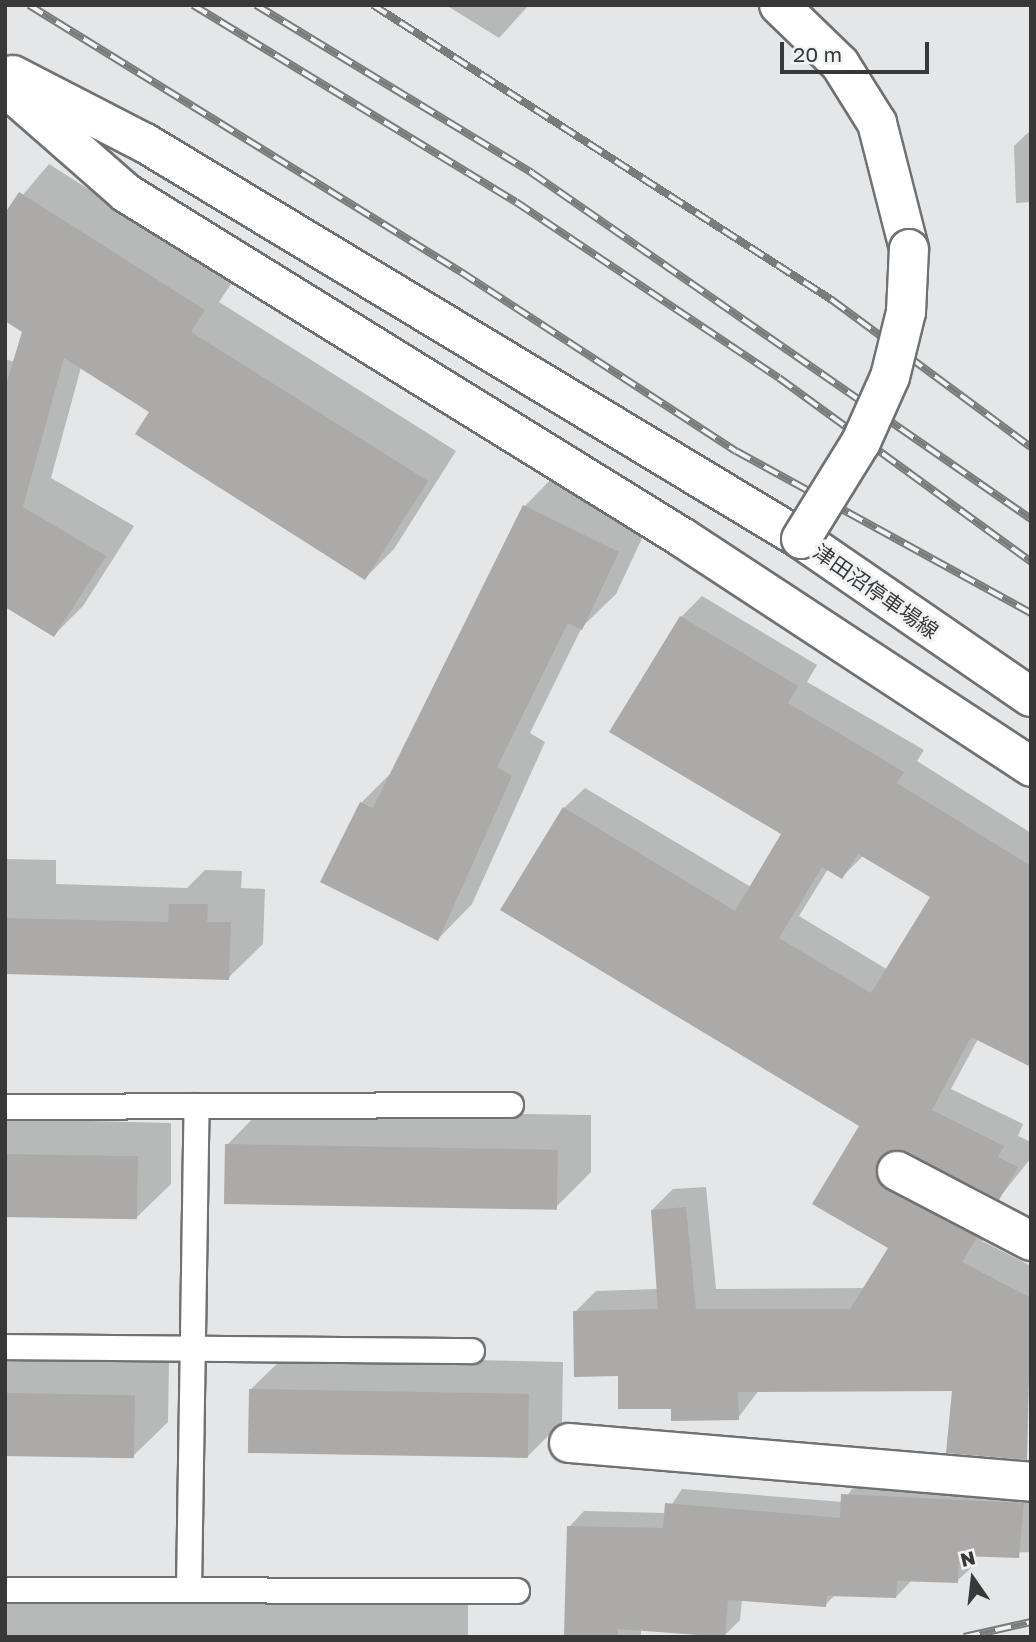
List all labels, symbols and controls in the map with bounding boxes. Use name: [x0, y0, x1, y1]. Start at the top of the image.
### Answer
scale bar: [784, 28, 933, 72]
text: 20 m: [793, 41, 842, 67]
street label: 津田沼停車場線: [809, 539, 943, 643]
north arrow: [938, 1544, 1008, 1614]
text: N: [958, 1545, 978, 1571]

